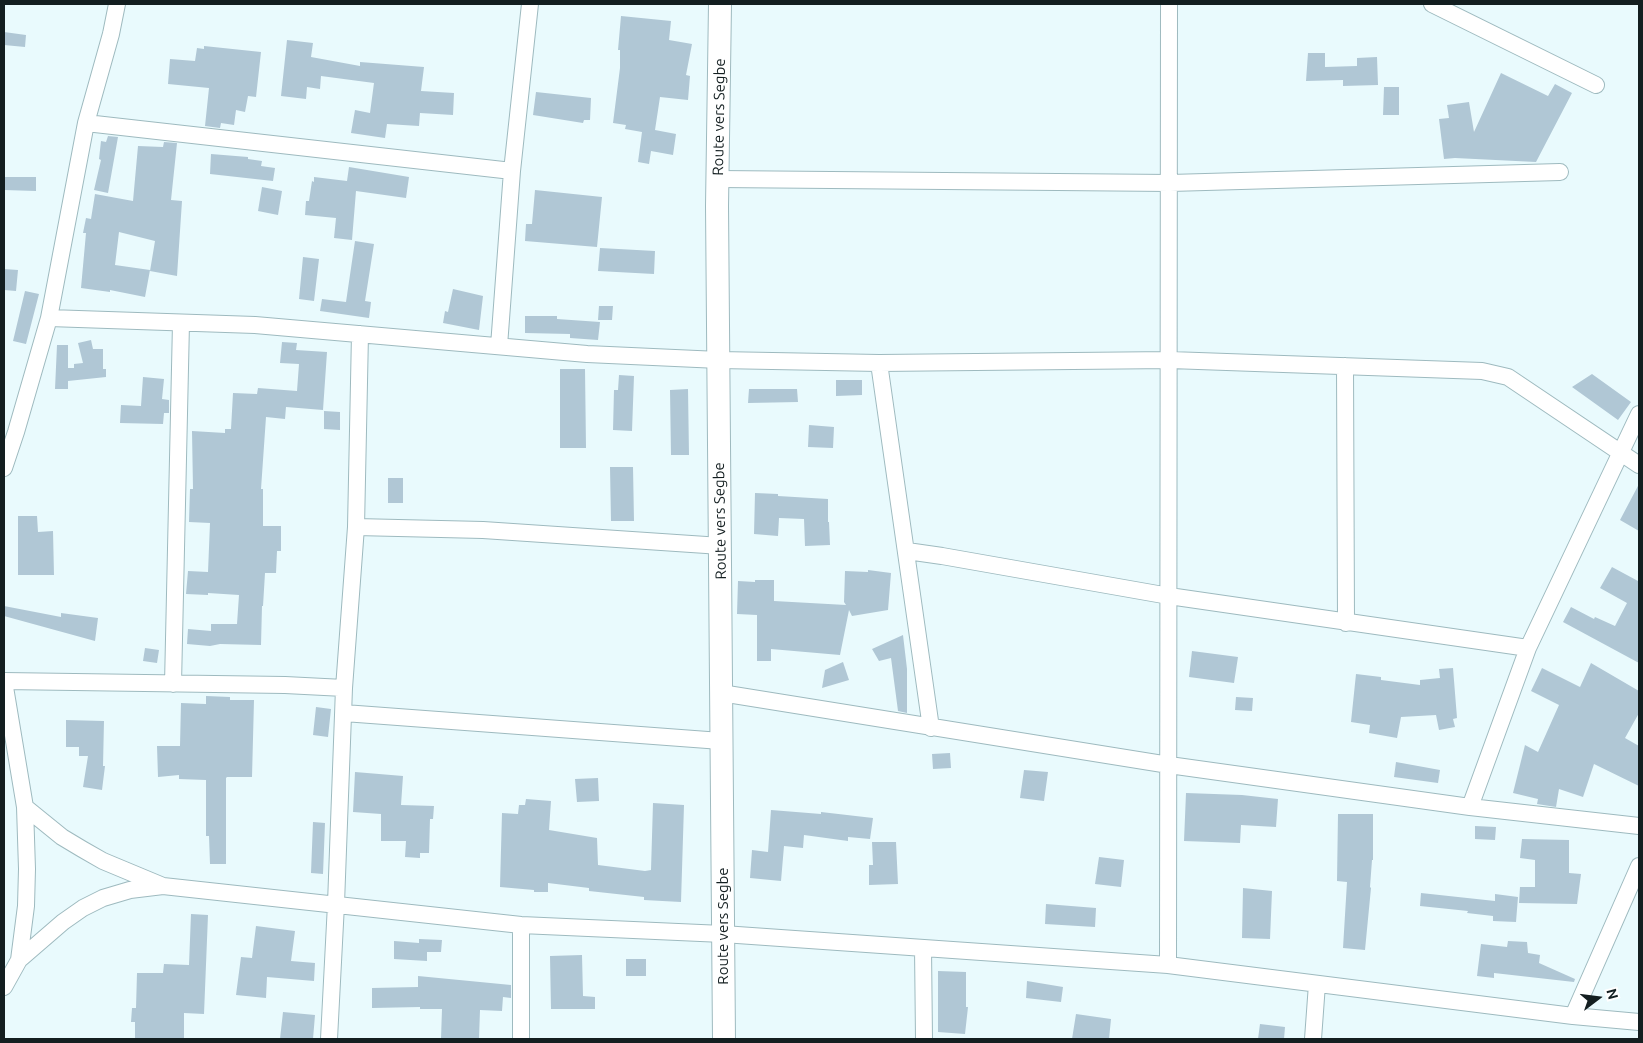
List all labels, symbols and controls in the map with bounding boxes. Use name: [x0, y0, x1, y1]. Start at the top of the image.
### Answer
street label: Route vers Segbe: [709, 58, 729, 176]
street label: Route vers Segbe: [710, 462, 730, 580]
street label: Route vers Segbe: [714, 867, 732, 985]
north arrow: [1573, 973, 1623, 1023]
text: N: [1603, 987, 1622, 1001]

